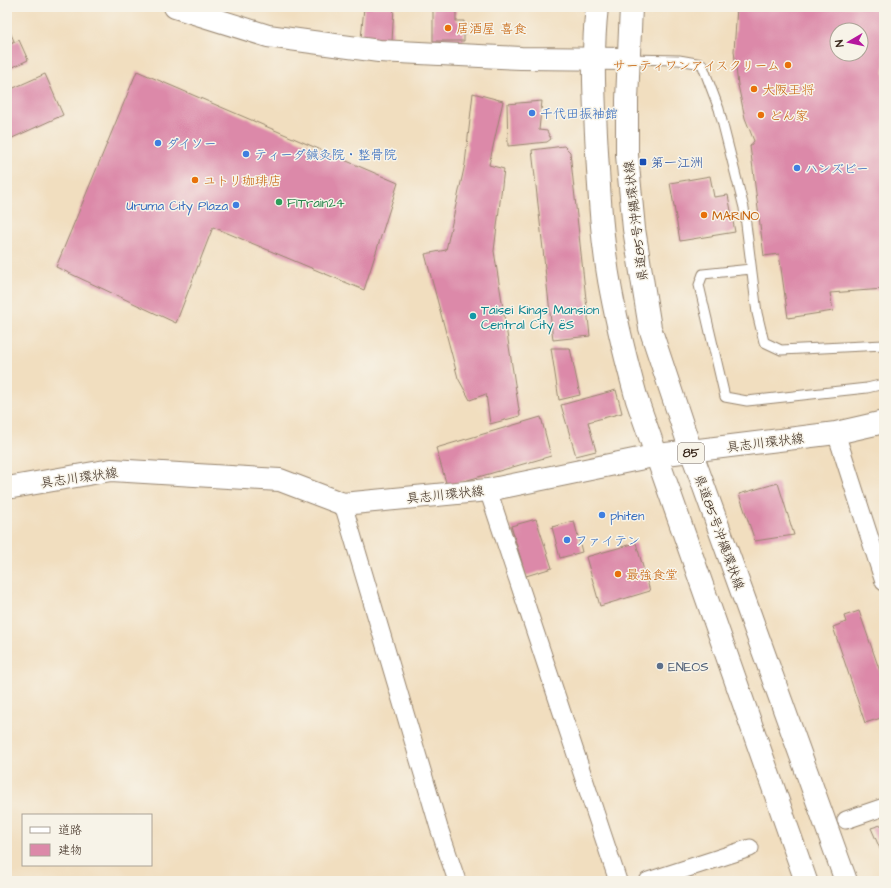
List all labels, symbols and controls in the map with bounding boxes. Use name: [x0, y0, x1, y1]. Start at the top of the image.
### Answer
place label: 居酒屋 喜食: [456, 20, 526, 38]
north arrow: [829, 22, 869, 62]
marker: 居酒屋 喜食: [443, 23, 453, 33]
text: N: [832, 39, 848, 48]
place label: サーティワンアイスクリーム: [613, 57, 780, 75]
marker: サーティワンアイスクリーム: [783, 60, 793, 70]
place label: 大阪王将: [762, 81, 814, 99]
marker: 大阪王将: [749, 84, 759, 94]
place label: 千代田振袖館: [540, 105, 618, 123]
place label: どん家: [769, 107, 808, 125]
marker: 千代田振袖館: [527, 108, 537, 118]
marker: どん家: [756, 110, 766, 120]
place label: ダイソー: [166, 135, 217, 153]
marker: ダイソー: [153, 138, 163, 148]
place label: ティーダ鍼灸院・整骨院: [254, 146, 397, 164]
marker: ティーダ鍼灸院・整骨院: [241, 149, 251, 159]
place label: 第一江洲: [651, 154, 703, 172]
marker: 第一江洲: [638, 157, 648, 167]
street label: 県道85号沖縄環状線: [620, 158, 652, 282]
place label: ハンズビー: [805, 160, 869, 178]
marker: ハンズビー: [792, 163, 802, 173]
place label: ユトリ珈琲店: [203, 172, 281, 190]
marker: ユトリ珈琲店: [190, 175, 200, 185]
place label: FITrain24: [287, 194, 345, 212]
place label: Uruma City Plaza: [126, 197, 228, 216]
marker: FITrain24: [274, 197, 284, 207]
marker: Uruma City Plaza: [231, 200, 241, 210]
place label: MARINO: [712, 207, 759, 225]
marker: MARINO: [699, 210, 709, 220]
place label: Taisei Kings Mansion Central City ëS: [481, 301, 600, 335]
marker: Taisei Kings Mansion Central City ëS: [468, 311, 478, 321]
street label: 具志川環状線: [725, 429, 806, 457]
road number: 85: [678, 443, 704, 463]
street label: 具志川環状線: [39, 464, 120, 492]
street label: 県道85号沖縄環状線: [690, 472, 749, 594]
street label: 具志川環状線: [405, 482, 486, 508]
place label: phiten: [610, 507, 645, 525]
marker: phiten: [597, 510, 607, 520]
place label: ファイテン: [575, 532, 640, 550]
marker: ファイテン: [562, 535, 572, 545]
place label: 最強食堂: [626, 566, 678, 584]
marker: 最強食堂: [613, 569, 623, 579]
place label: ENEOS: [668, 658, 709, 676]
marker: ENEOS: [655, 661, 665, 671]
legend: [22, 814, 152, 866]
text: 道路: [58, 822, 82, 839]
text: 建物: [58, 842, 82, 859]

